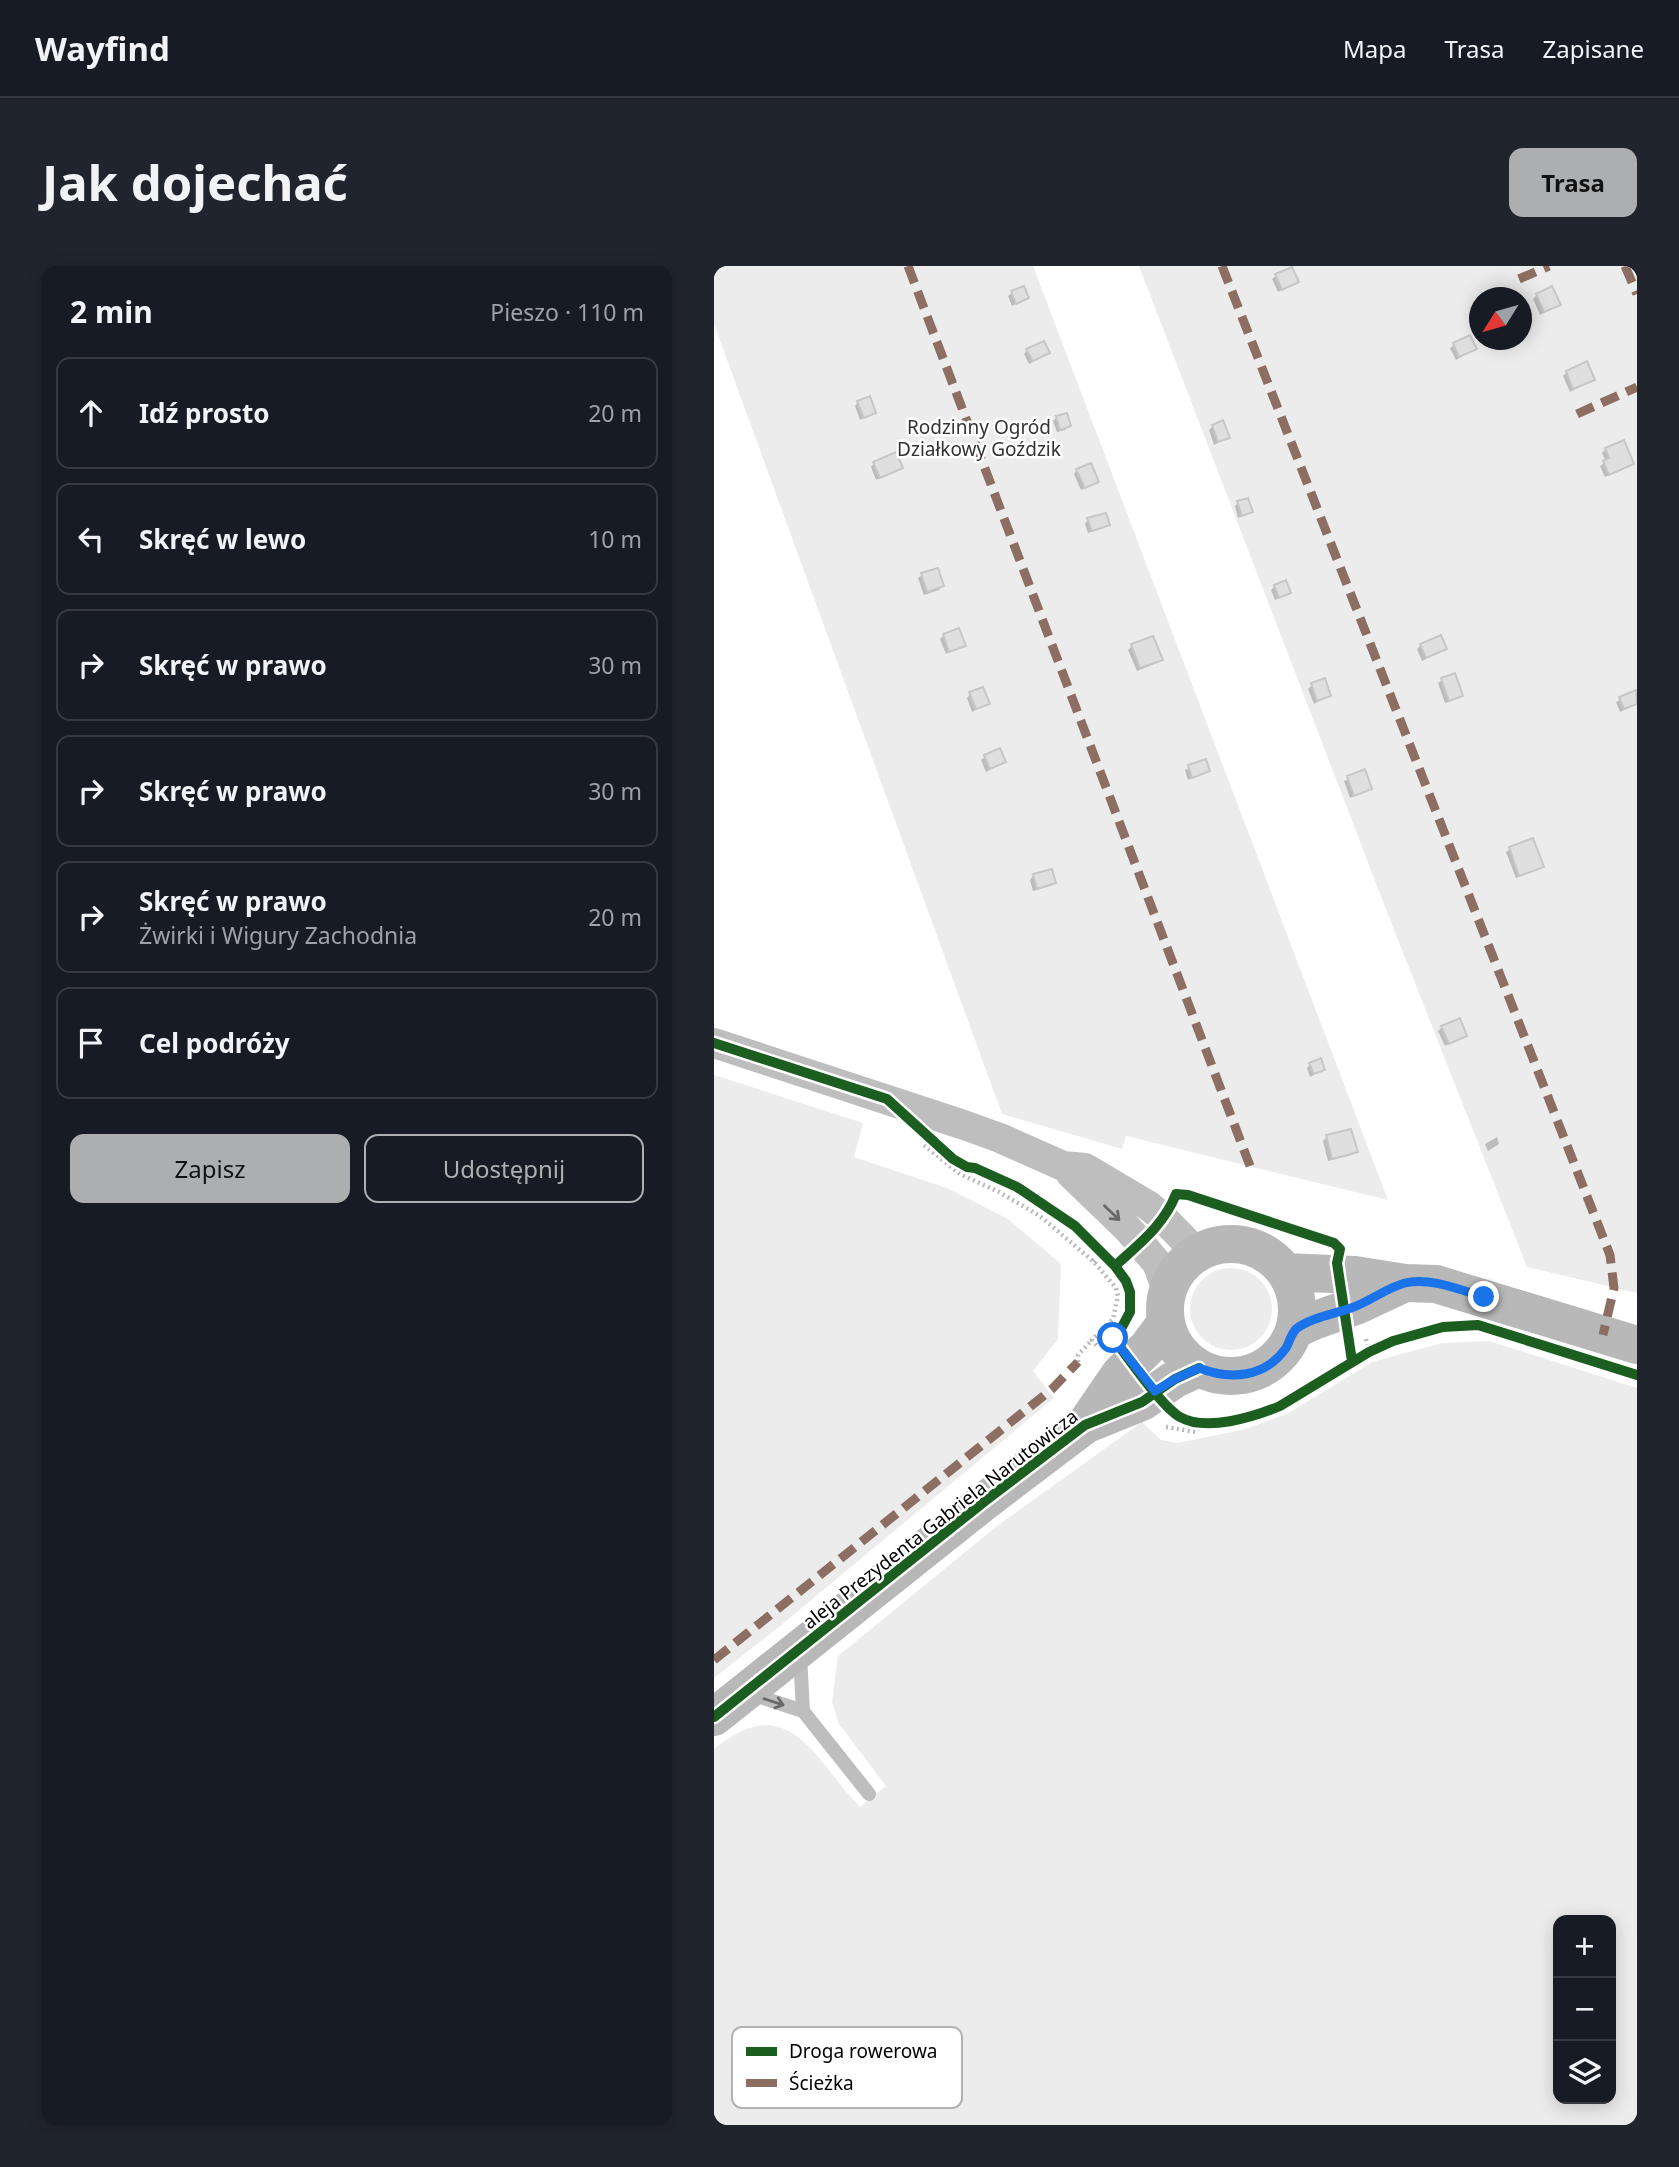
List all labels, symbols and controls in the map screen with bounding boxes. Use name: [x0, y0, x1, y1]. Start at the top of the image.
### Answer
text: Wayfind: [35, 26, 170, 71]
text: Mapa: [1343, 32, 1407, 65]
text: Trasa: [1445, 32, 1505, 65]
text: Zapisane: [1543, 32, 1644, 65]
button: Trasa: [1509, 148, 1637, 217]
text: Jak dojechać: [42, 149, 348, 215]
north arrow: [1469, 287, 1532, 350]
text: 2 min: [70, 291, 153, 332]
text: Pieszo · 110 m: [490, 296, 644, 328]
icon: ahead: [72, 394, 110, 432]
text: Idź prosto: [139, 395, 270, 431]
text: 20 m: [588, 397, 642, 429]
park label: Rodzinny Ogród Działkowy Goździk: [897, 414, 1061, 462]
icon: left: [72, 520, 110, 558]
text: Skręć w lewo: [139, 521, 306, 557]
text: 10 m: [588, 523, 642, 555]
icon: right: [72, 646, 110, 684]
text: Skręć w prawo: [139, 647, 327, 683]
text: 30 m: [588, 649, 642, 681]
icon: right: [72, 772, 110, 810]
text: Skręć w prawo: [139, 773, 327, 809]
text: 30 m: [588, 775, 642, 807]
text: Skręć w prawo: [139, 883, 327, 919]
icon: right: [72, 898, 110, 936]
text: 20 m: [588, 901, 642, 933]
text: Żwirki i Wigury Zachodnia: [139, 919, 417, 951]
icon: arrive: [72, 1024, 110, 1062]
text: Cel podróży: [139, 1025, 290, 1061]
button: Zapisz: [70, 1134, 350, 1203]
button: Udostępnij: [364, 1134, 644, 1203]
one-way arrow: [1103, 1205, 1120, 1222]
route end: [1468, 1281, 1499, 1312]
route start: [1097, 1322, 1128, 1353]
street label: aleja Prezydenta Gabriela Narutowicza: [797, 1403, 1083, 1635]
one-way arrow: [763, 1696, 785, 1709]
map controls: [1553, 1915, 1616, 2104]
button: +: [1553, 1915, 1616, 1978]
button: −: [1553, 1978, 1616, 2041]
legend: [732, 2027, 962, 2108]
text: Droga rowerowa: [789, 2038, 938, 2064]
button: layers: [1553, 2041, 1616, 2104]
text: Ścieżka: [789, 2070, 854, 2096]

